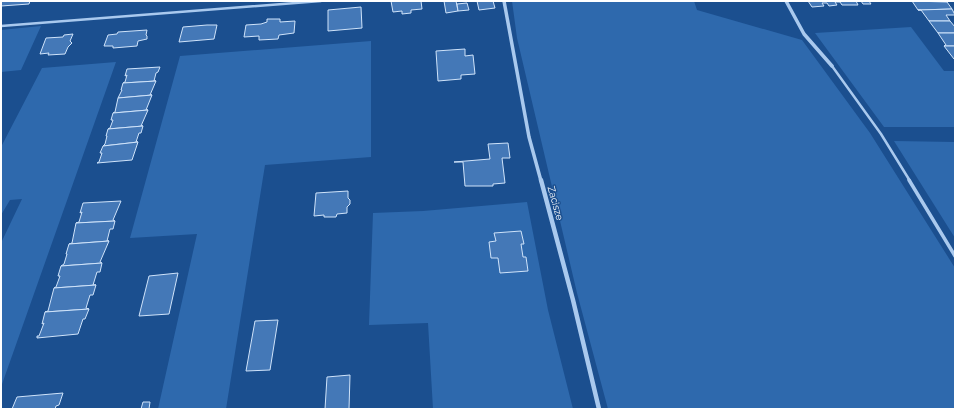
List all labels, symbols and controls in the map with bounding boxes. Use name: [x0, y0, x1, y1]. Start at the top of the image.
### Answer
street label: Zacisze: [546, 185, 565, 222]

